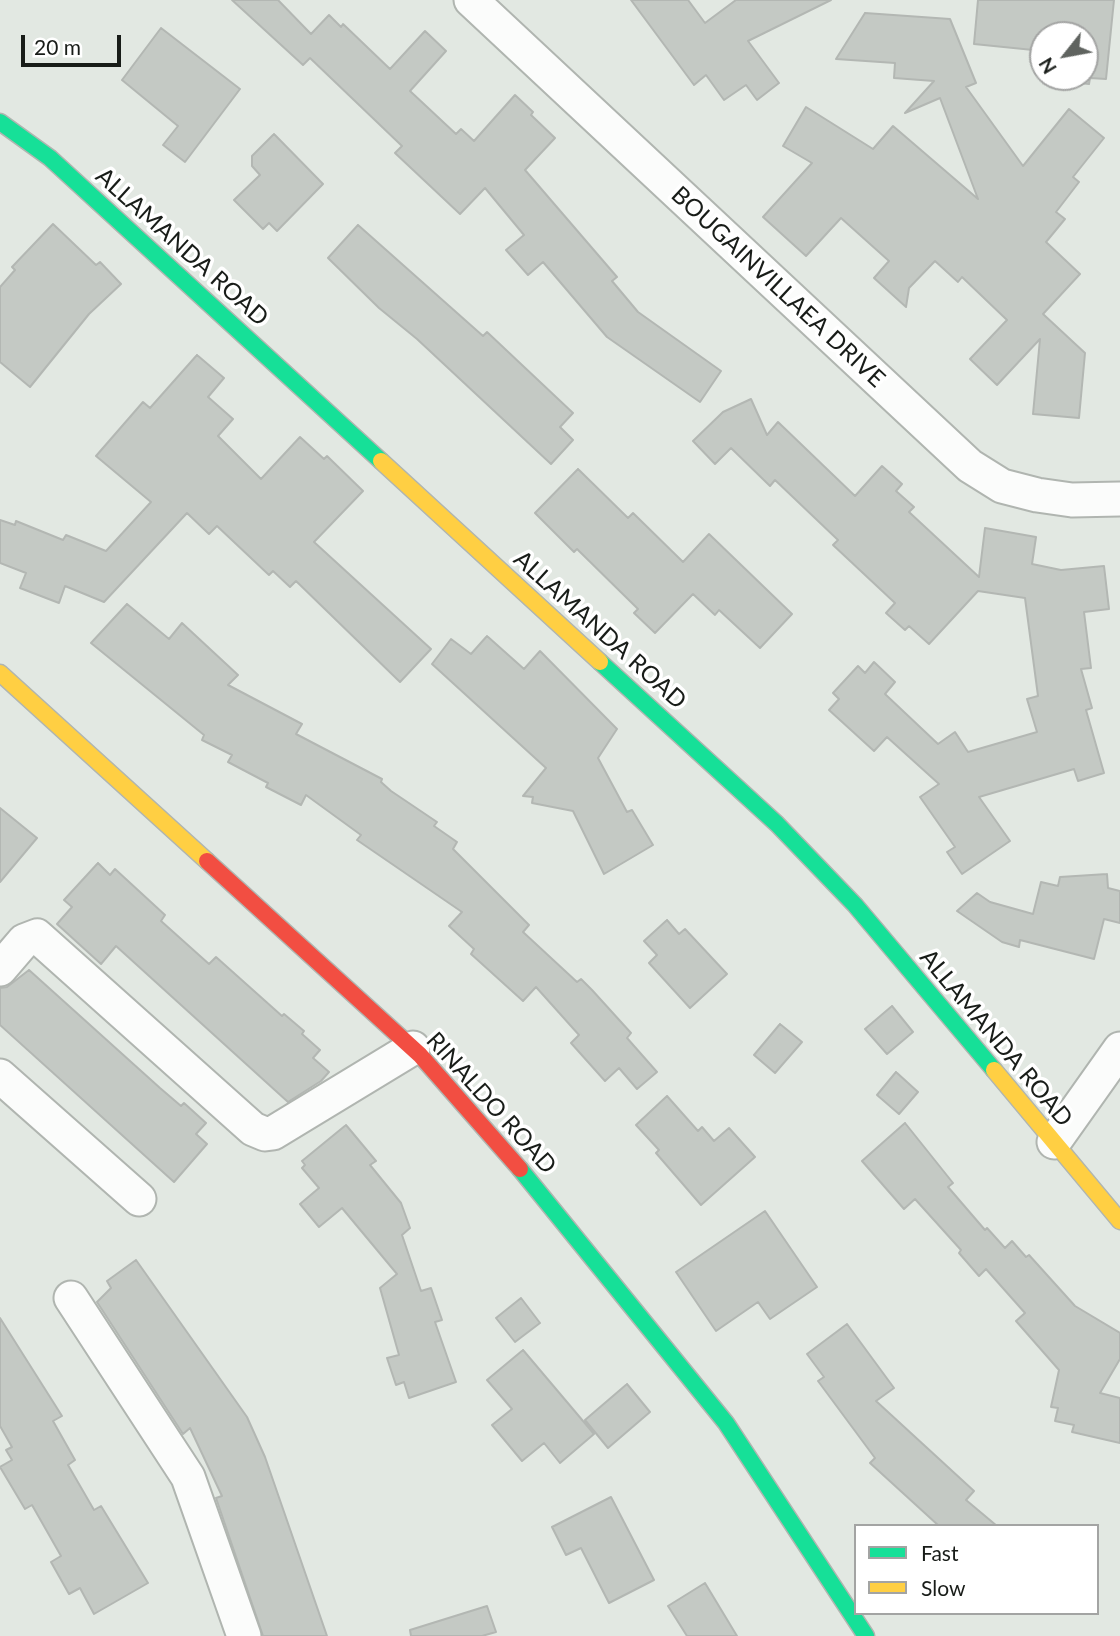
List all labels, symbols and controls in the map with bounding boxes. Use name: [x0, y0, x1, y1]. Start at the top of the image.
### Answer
scale bar: [24, 21, 124, 65]
north arrow: [1029, 21, 1099, 91]
text: 20 m: [34, 34, 81, 59]
text: N: [1034, 54, 1061, 78]
street label: ALLAMANDA ROAD: [90, 162, 274, 332]
street label: BOUGAINVILLAEA DRIVE: [665, 181, 891, 393]
street label: ALLAMANDA ROAD: [508, 545, 692, 715]
street label: ALLAMANDA ROAD: [914, 944, 1078, 1132]
street label: RINALDO ROAD: [420, 1026, 562, 1180]
legend: [854, 1524, 1099, 1615]
text: Fast: [921, 1540, 958, 1565]
text: Slow: [921, 1575, 965, 1600]

